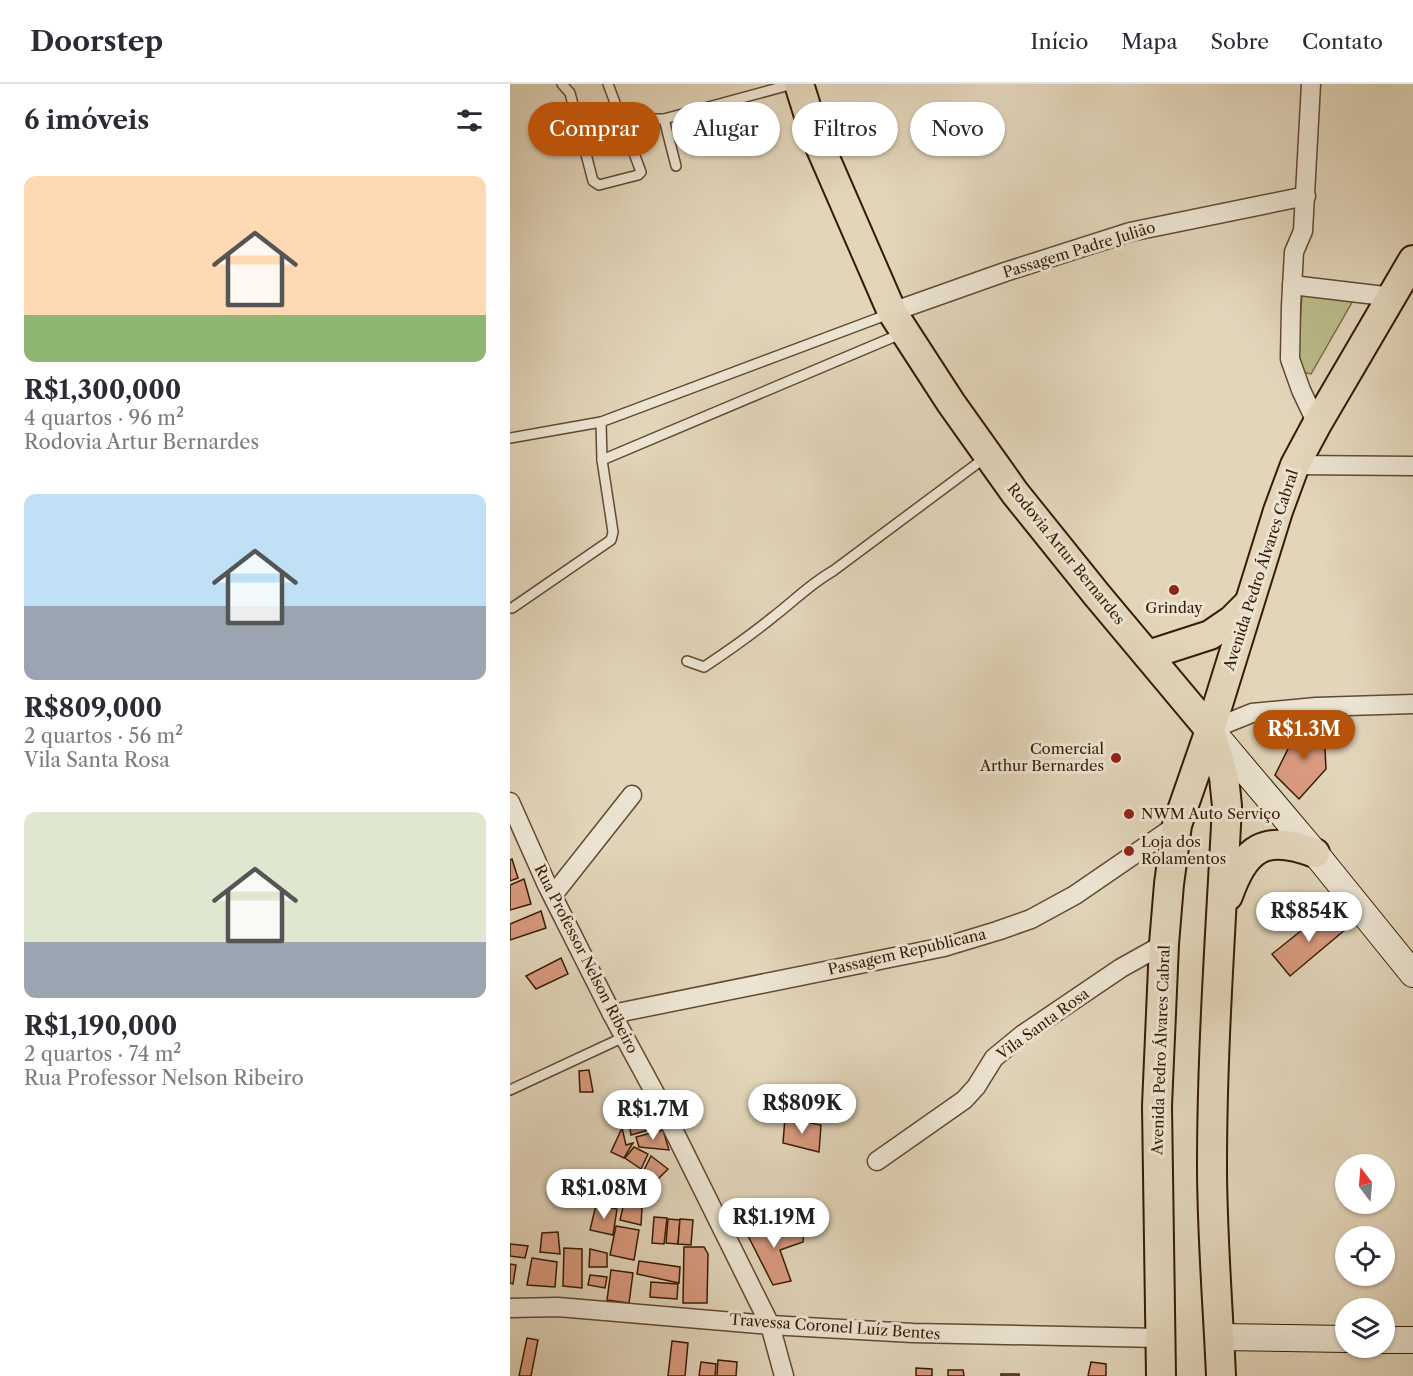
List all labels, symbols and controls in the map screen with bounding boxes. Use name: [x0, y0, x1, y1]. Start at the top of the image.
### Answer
text: Doorstep: [30, 24, 163, 58]
text: Início: [1031, 29, 1088, 54]
text: Mapa: [1121, 29, 1178, 54]
text: Sobre: [1211, 29, 1269, 54]
text: Contato: [1302, 29, 1383, 54]
chip: Comprar: [528, 102, 660, 156]
chip: Alugar: [672, 102, 780, 156]
chip: Filtros: [792, 102, 898, 156]
chip: Novo: [910, 102, 1005, 156]
text: 6 imóveis: [24, 104, 149, 136]
icon: filters: [453, 104, 486, 137]
icon: home: [201, 215, 309, 323]
street label: Passagem Padre Julião: [1000, 217, 1157, 282]
text: R$1,300,000: [24, 374, 181, 406]
text: 4 quartos · 96 m²: [24, 406, 184, 430]
text: Rodovia Artur Bernardes: [24, 430, 259, 454]
street label: Avenida Pedro Álvares Cabral: [1219, 466, 1302, 674]
street label: Rodovia Artur Bernardes: [1003, 479, 1129, 628]
icon: home: [201, 533, 309, 641]
marker: Grinday: [1167, 583, 1181, 597]
place label: Grinday: [1145, 598, 1203, 617]
text: R$809,000: [24, 692, 162, 724]
pin: R$1.3M: [1255, 710, 1353, 761]
text: R$1.3M: [1267, 717, 1341, 741]
text: 2 quartos · 56 m²: [24, 724, 183, 748]
place label: Comercial Arthur Bernardes: [979, 739, 1105, 775]
text: Vila Santa Rosa: [24, 748, 170, 772]
marker: Comercial Arthur Bernardes: [1109, 751, 1123, 765]
place label: NWM Auto Serviço: [1141, 804, 1281, 823]
marker: NWM Auto Serviço: [1122, 807, 1136, 821]
place label: Loja dos Rolamentos: [1141, 832, 1226, 868]
marker: Loja dos Rolamentos: [1122, 844, 1136, 858]
icon: home: [201, 851, 309, 959]
street label: Rua Professor Nelson Ribeiro: [530, 861, 643, 1057]
pin: R$854K: [1260, 892, 1358, 943]
text: R$854K: [1270, 899, 1348, 923]
street label: Passagem Republicana: [826, 924, 988, 979]
street label: Avenida Pedro Álvares Cabral: [1147, 944, 1174, 1156]
street label: Vila Santa Rosa: [992, 984, 1093, 1064]
text: R$1,190,000: [24, 1010, 177, 1042]
text: 2 quartos · 74 m²: [24, 1042, 181, 1066]
text: Rua Professor Nelson Ribeiro: [24, 1066, 304, 1090]
pin: R$809K: [753, 1084, 851, 1135]
pin: R$1.7M: [604, 1090, 702, 1141]
text: R$809K: [762, 1091, 842, 1115]
text: R$1.7M: [617, 1097, 689, 1121]
north arrow: [1335, 1154, 1395, 1214]
map controls: [1335, 1154, 1395, 1358]
pin: R$1.08M: [549, 1169, 659, 1220]
text: R$1.08M: [560, 1176, 648, 1200]
pin: R$1.19M: [719, 1198, 829, 1249]
text: R$1.19M: [732, 1205, 816, 1229]
button: locate: [1335, 1226, 1395, 1286]
button: layers: [1335, 1298, 1395, 1358]
street label: Travessa Coronel Luíz Bentes: [729, 1310, 941, 1343]

